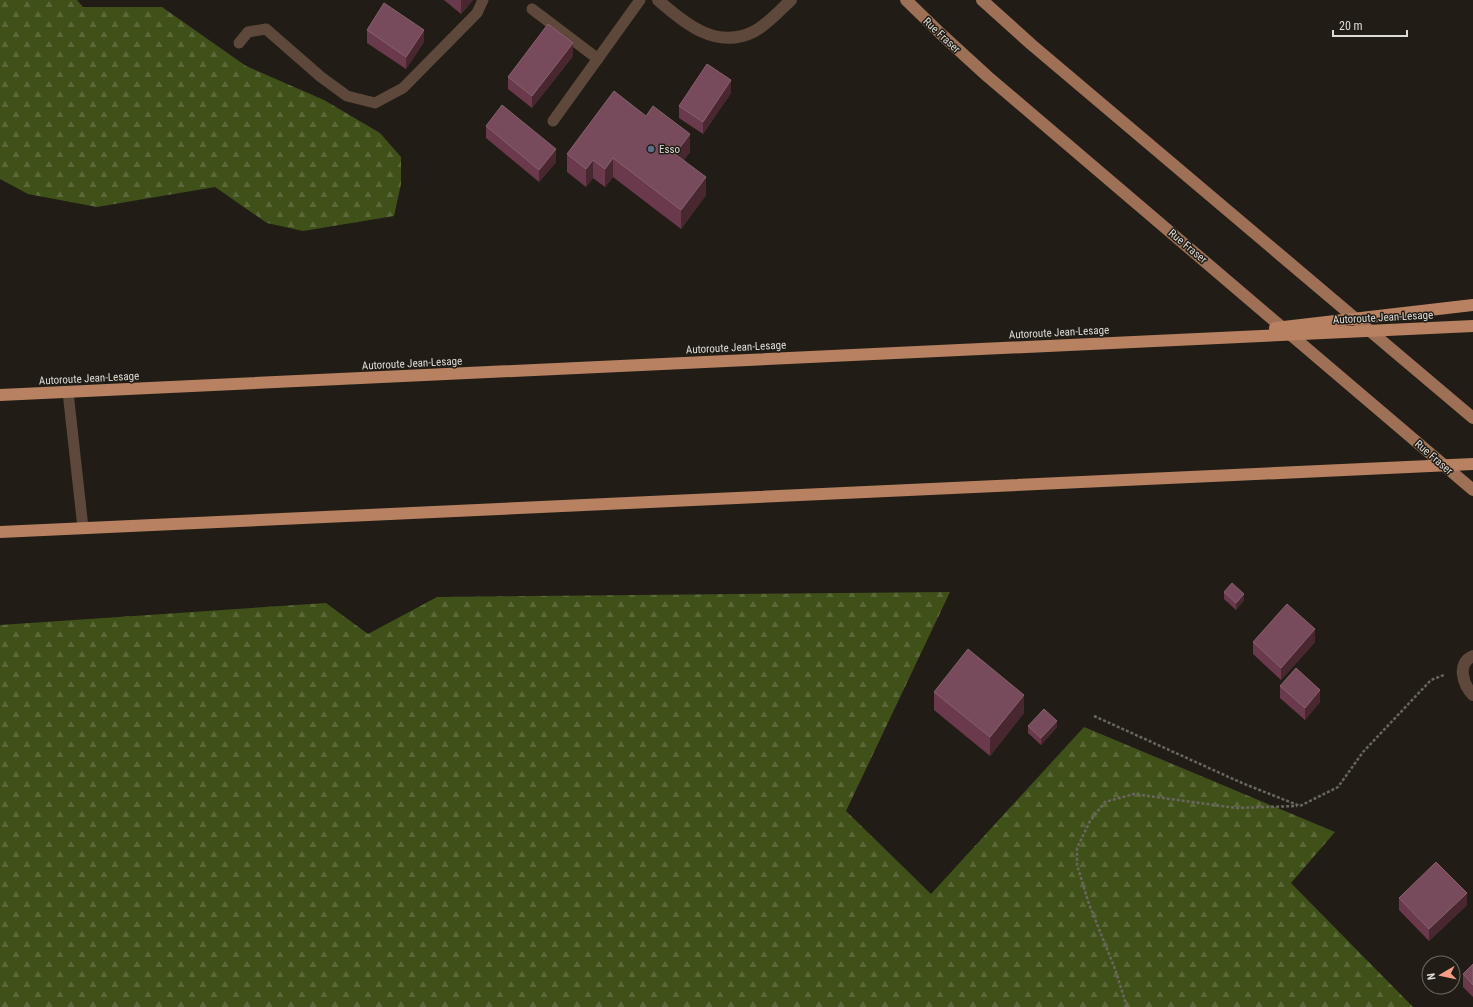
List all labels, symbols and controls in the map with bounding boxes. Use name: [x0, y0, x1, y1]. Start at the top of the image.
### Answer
scale bar: [1333, 12, 1407, 38]
street label: Rue Fraser: [920, 15, 963, 56]
text: 20 m: [1339, 19, 1363, 33]
place label: Esso: [659, 143, 681, 156]
marker: Esso: [646, 144, 656, 154]
street label: Rue Fraser: [1166, 227, 1210, 267]
street label: Autoroute Jean-Lesage: [1333, 308, 1433, 327]
street label: Autoroute Jean-Lesage: [1009, 323, 1109, 342]
street label: Autoroute Jean-Lesage: [686, 338, 786, 357]
street label: Autoroute Jean-Lesage: [362, 354, 462, 373]
street label: Autoroute Jean-Lesage: [39, 369, 139, 388]
street label: Rue Fraser: [1412, 437, 1456, 478]
north arrow: [1421, 955, 1461, 995]
text: N: [1425, 972, 1439, 981]

